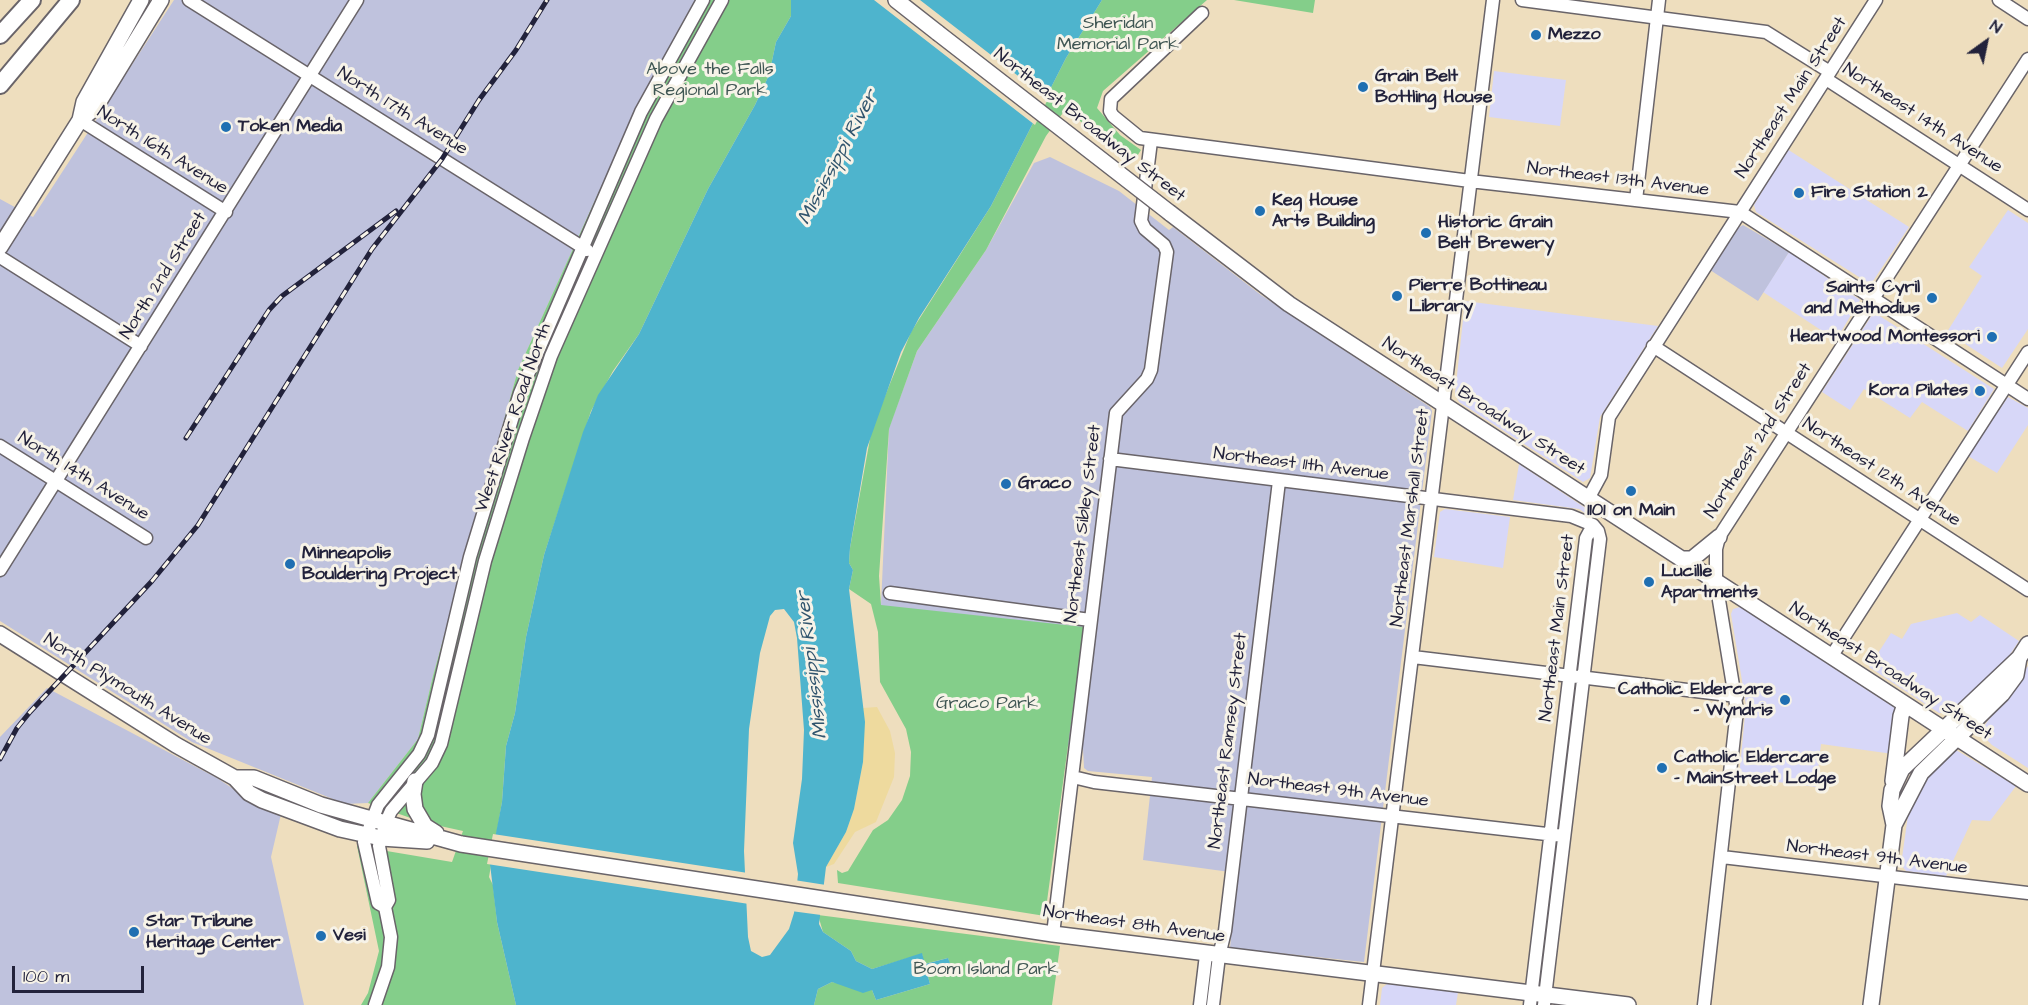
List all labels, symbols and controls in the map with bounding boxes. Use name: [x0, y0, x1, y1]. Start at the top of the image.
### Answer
north arrow: [1956, 12, 2016, 72]
park label: Sheridan Memorial Park: [1057, 13, 1179, 56]
street label: Northeast Main Street: [1732, 13, 1852, 183]
text: N: [1986, 15, 2006, 39]
place label: Mezzo: [1548, 24, 1601, 46]
marker: Mezzo: [1529, 28, 1543, 42]
street label: Northeast Broadway Street: [989, 44, 1189, 208]
park label: Above the Falls Regional Park: [646, 59, 774, 101]
street label: Northeast 14th Avenue: [1838, 59, 2006, 179]
street label: North 17th Avenue: [333, 63, 471, 161]
place label: Grain Belt Bottling House: [1375, 66, 1492, 109]
marker: Grain Belt Bottling House: [1356, 80, 1370, 94]
water label: Mississippi River: [794, 87, 884, 229]
street label: North 16th Avenue: [93, 102, 231, 200]
place label: Token Media: [238, 116, 342, 138]
marker: Token Media: [219, 120, 233, 134]
street label: Northeast 13th Avenue: [1526, 158, 1710, 202]
place label: Fire Station 2: [1811, 182, 1928, 204]
marker: Fire Station 2: [1792, 186, 1806, 200]
place label: Keg House Arts Building: [1272, 190, 1375, 232]
marker: Keg House Arts Building: [1253, 204, 1267, 218]
street label: North 2nd Street: [116, 208, 212, 344]
place label: Historic Grain Belt Brewery: [1438, 212, 1554, 254]
marker: Historic Grain Belt Brewery: [1419, 226, 1433, 240]
place label: Pierre Bottineau Library: [1409, 275, 1547, 318]
place label: Saints Cyril and Methodius: [1804, 277, 1920, 320]
marker: Pierre Bottineau Library: [1390, 289, 1404, 303]
marker: Saints Cyril and Methodius: [1925, 291, 1939, 305]
street label: West River Road North: [472, 321, 556, 515]
place label: Heartwood Montessori: [1790, 326, 1980, 348]
marker: Heartwood Montessori: [1985, 330, 1999, 344]
street label: Northeast Broadway Street: [1378, 333, 1588, 481]
street label: Northeast 2nd Street: [1701, 359, 1817, 523]
place label: Kora Pilates: [1868, 380, 1968, 402]
marker: Kora Pilates: [1973, 384, 1987, 398]
street label: Northeast Marshall Street: [1387, 408, 1435, 628]
street label: Northeast 12th Avenue: [1798, 414, 1964, 532]
street label: Northeast Sibley Street: [1061, 424, 1107, 624]
street label: North 14th Avenue: [13, 428, 153, 526]
street label: Northeast 11th Avenue: [1212, 444, 1390, 486]
place label: Graco: [1018, 473, 1071, 495]
marker: Graco: [999, 477, 1013, 491]
marker: 1101 on Main: [1624, 484, 1638, 498]
place label: 1101 on Main: [1587, 500, 1675, 522]
street label: Northeast Main Street: [1536, 533, 1580, 723]
place label: Minneapolis Bouldering Project: [302, 543, 457, 586]
marker: Minneapolis Bouldering Project: [283, 557, 297, 571]
place label: Lucille Apartments: [1661, 561, 1758, 604]
marker: Lucille Apartments: [1642, 575, 1656, 589]
water label: Mississippi River: [792, 590, 834, 740]
street label: Northeast Broadway Street: [1785, 598, 1995, 746]
street label: North Plymouth Avenue: [39, 629, 215, 751]
street label: Northeast Ramsey Street: [1205, 632, 1253, 850]
place label: Catholic Eldercare - Wyndris: [1618, 679, 1773, 722]
park label: Graco Park: [936, 693, 1038, 715]
marker: Catholic Eldercare - Wyndris: [1778, 693, 1792, 707]
place label: Catholic Eldercare - MainStreet Lodge: [1674, 747, 1836, 789]
marker: Catholic Eldercare - MainStreet Lodge: [1655, 761, 1669, 775]
street label: Northeast 9th Avenue: [1246, 769, 1430, 813]
street label: Northeast 9th Avenue: [1785, 836, 1969, 880]
street label: Northeast 8th Avenue: [1042, 902, 1226, 948]
place label: Star Tribune Heritage Center: [146, 911, 280, 954]
marker: Star Tribune Heritage Center: [127, 925, 141, 939]
place label: Vesi: [333, 925, 366, 947]
marker: Vesi: [314, 929, 328, 943]
scale bar: [15, 954, 147, 992]
park label: Boom Island Park: [913, 959, 1059, 981]
text: 100 m: [23, 964, 69, 989]

